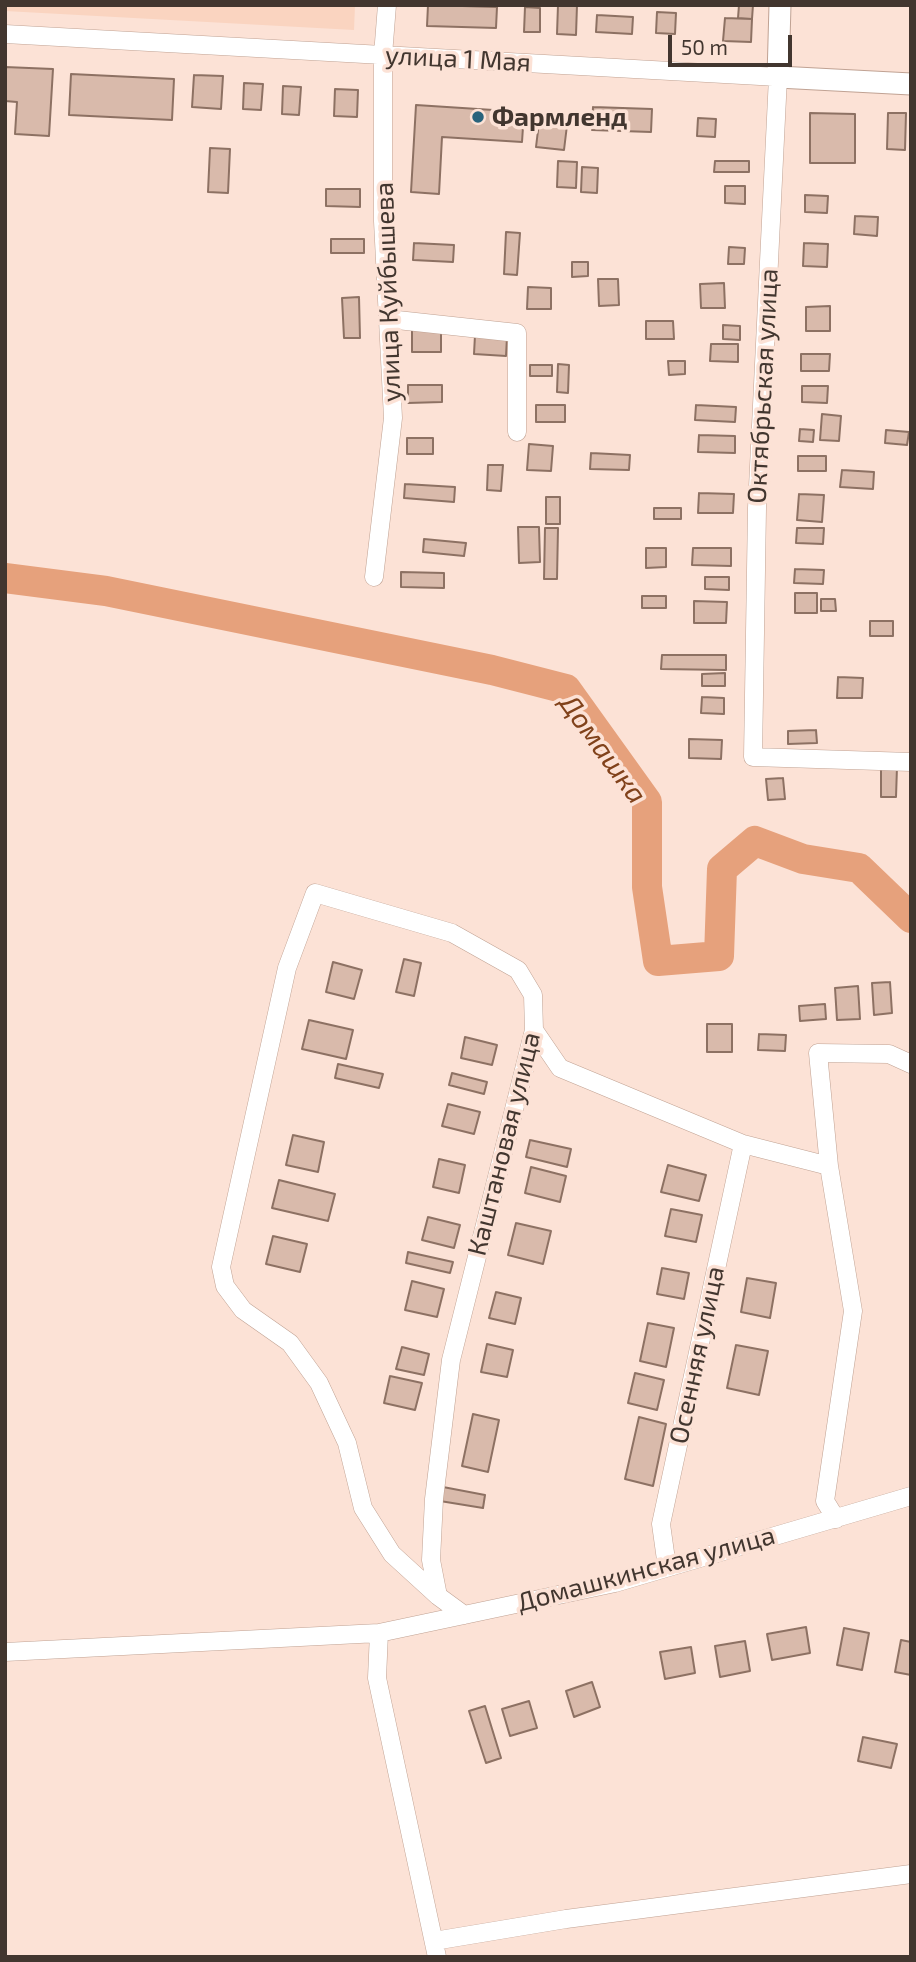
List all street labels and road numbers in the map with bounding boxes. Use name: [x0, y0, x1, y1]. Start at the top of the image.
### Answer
street label: улица 1 Мая: [384, 40, 532, 78]
street label: улица Куйбышева: [369, 181, 407, 403]
street label: Октябрьская улица: [741, 268, 785, 504]
street label: Каштановая улица: [461, 1029, 547, 1259]
street label: Осенняя улица: [663, 1263, 731, 1447]
street label: Домашкинская улица: [514, 1520, 778, 1618]

